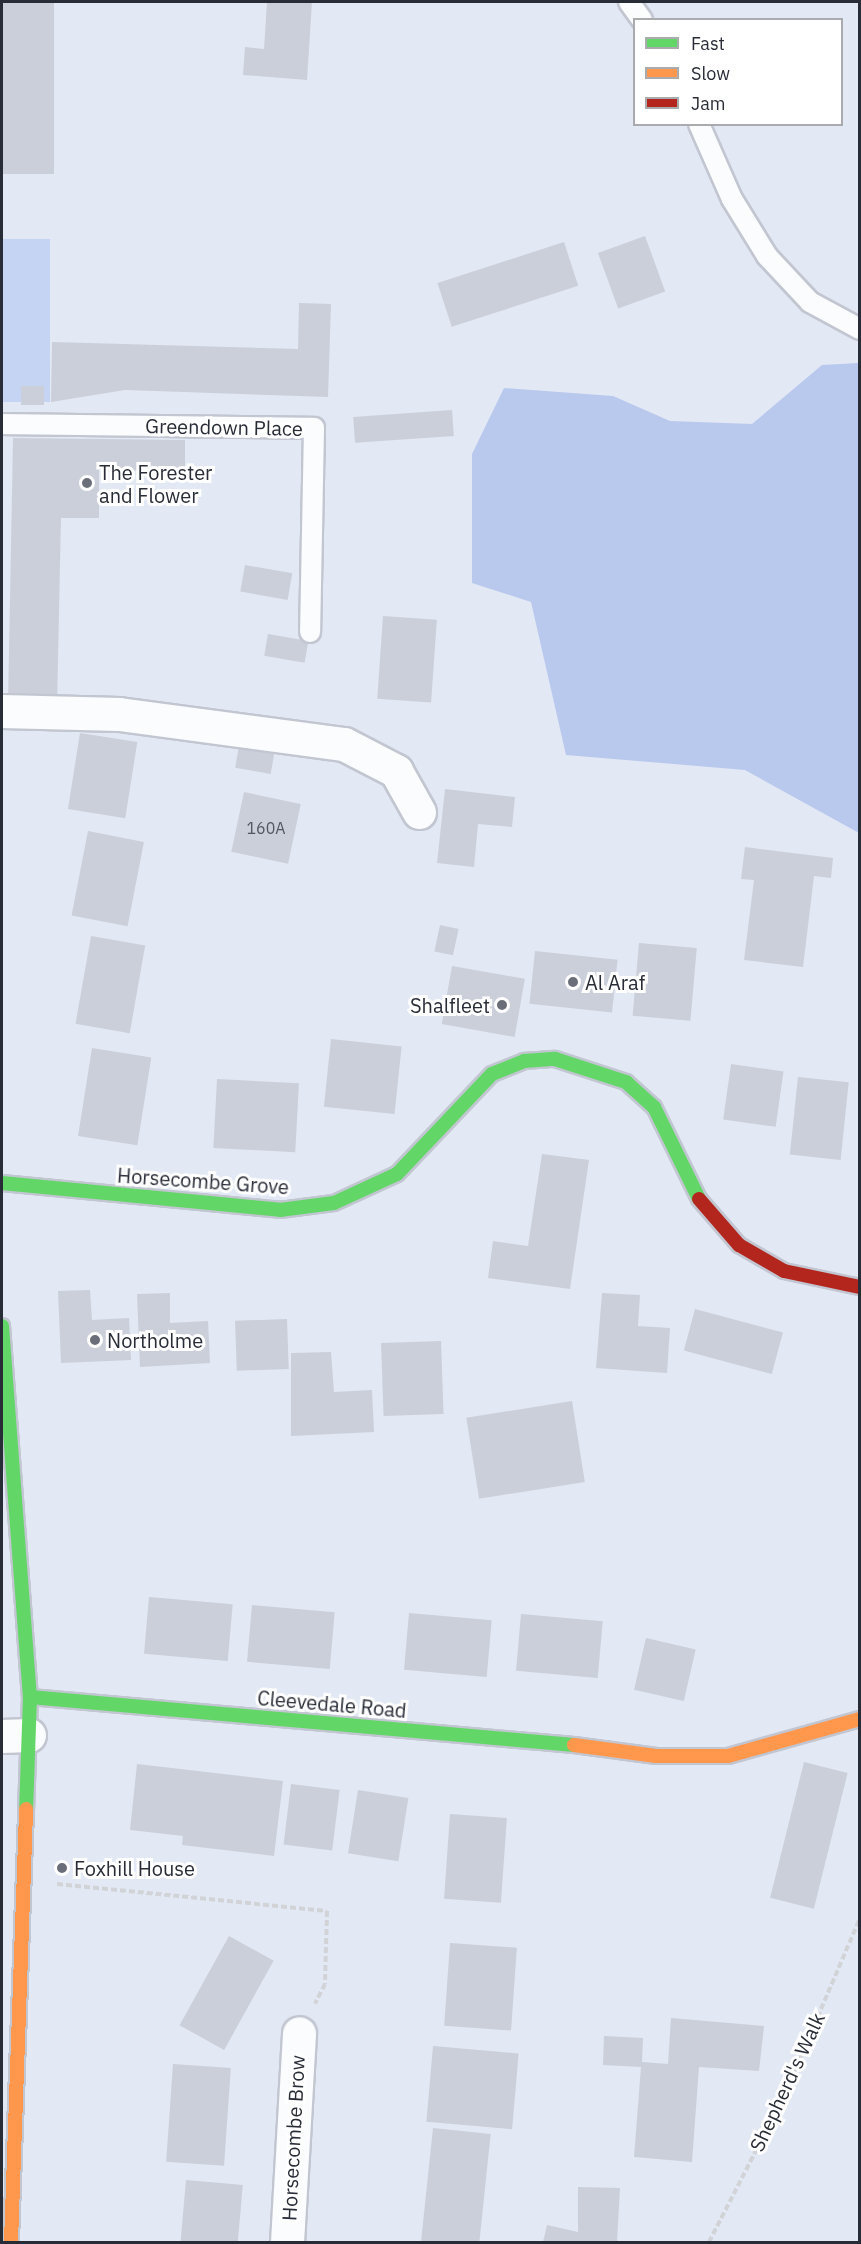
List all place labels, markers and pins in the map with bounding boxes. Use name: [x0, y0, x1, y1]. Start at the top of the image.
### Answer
place label: The Forester and Flower: [99, 460, 212, 507]
marker: The Forester and Flower: [80, 476, 94, 490]
place label: Al Araf: [585, 970, 645, 994]
marker: Al Araf: [566, 975, 580, 989]
place label: Shalfleet: [410, 993, 490, 1017]
marker: Shalfleet: [495, 998, 509, 1012]
place label: Northolme: [107, 1328, 203, 1352]
marker: Northolme: [88, 1333, 102, 1347]
place label: Foxhill House: [74, 1856, 195, 1880]
marker: Foxhill House: [55, 1861, 69, 1875]

